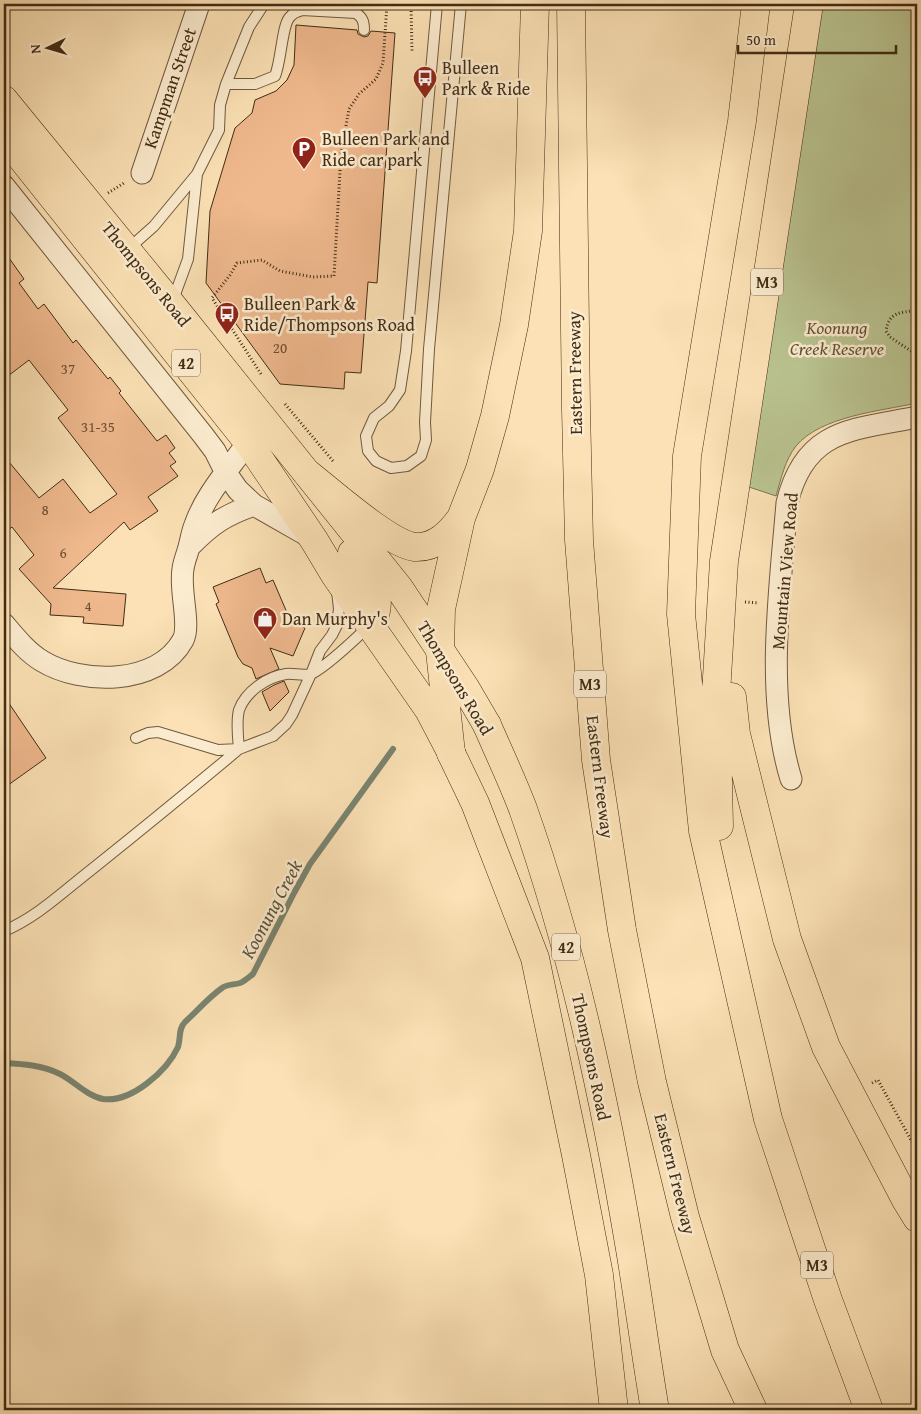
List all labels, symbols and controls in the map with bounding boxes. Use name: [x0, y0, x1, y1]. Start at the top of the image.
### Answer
north arrow: [22, 22, 72, 72]
scale bar: [738, 22, 896, 54]
street label: Kampman Street: [136, 23, 203, 152]
text: 50 m: [746, 29, 777, 50]
text: N: [25, 43, 45, 55]
place label: Bulleen Park & Ride: [442, 54, 530, 102]
bus stop icon: Bulleen Park & Ride: [412, 65, 438, 99]
place label: Bulleen Park and Ride car park: [322, 125, 450, 173]
parking icon: Bulleen Park and Ride car park: [291, 136, 317, 170]
street label: Thompsons Road: [95, 215, 198, 333]
road number: M3: [751, 268, 783, 296]
place label: Bulleen Park & Ride/Thompsons Road: [244, 290, 415, 338]
bus stop icon: Bulleen Park & Ride/Thompsons Road: [214, 301, 240, 335]
street label: Eastern Freeway: [560, 311, 589, 435]
park label: Koonung Creek Reserve: [790, 314, 884, 362]
house number: 20: [273, 337, 287, 358]
road number: 42: [172, 349, 200, 376]
house number: 37: [61, 358, 75, 379]
house number: 31-35: [81, 416, 115, 437]
street label: Mountain View Road: [764, 491, 805, 651]
house number: 8: [41, 499, 49, 520]
house number: 6: [59, 542, 67, 563]
house number: 4: [84, 595, 92, 616]
place label: Dan Murphy's: [282, 605, 388, 632]
shop icon: Dan Murphy's: [252, 606, 278, 640]
street label: Thompsons Road: [411, 615, 500, 740]
road number: M3: [574, 671, 606, 698]
street label: Eastern Freeway: [580, 714, 621, 840]
water label: Koonung Creek: [233, 854, 309, 964]
road number: 42: [552, 934, 580, 960]
street label: Thompsons Road: [565, 991, 618, 1123]
street label: Eastern Freeway: [647, 1111, 704, 1237]
road number: M3: [801, 1252, 833, 1278]

